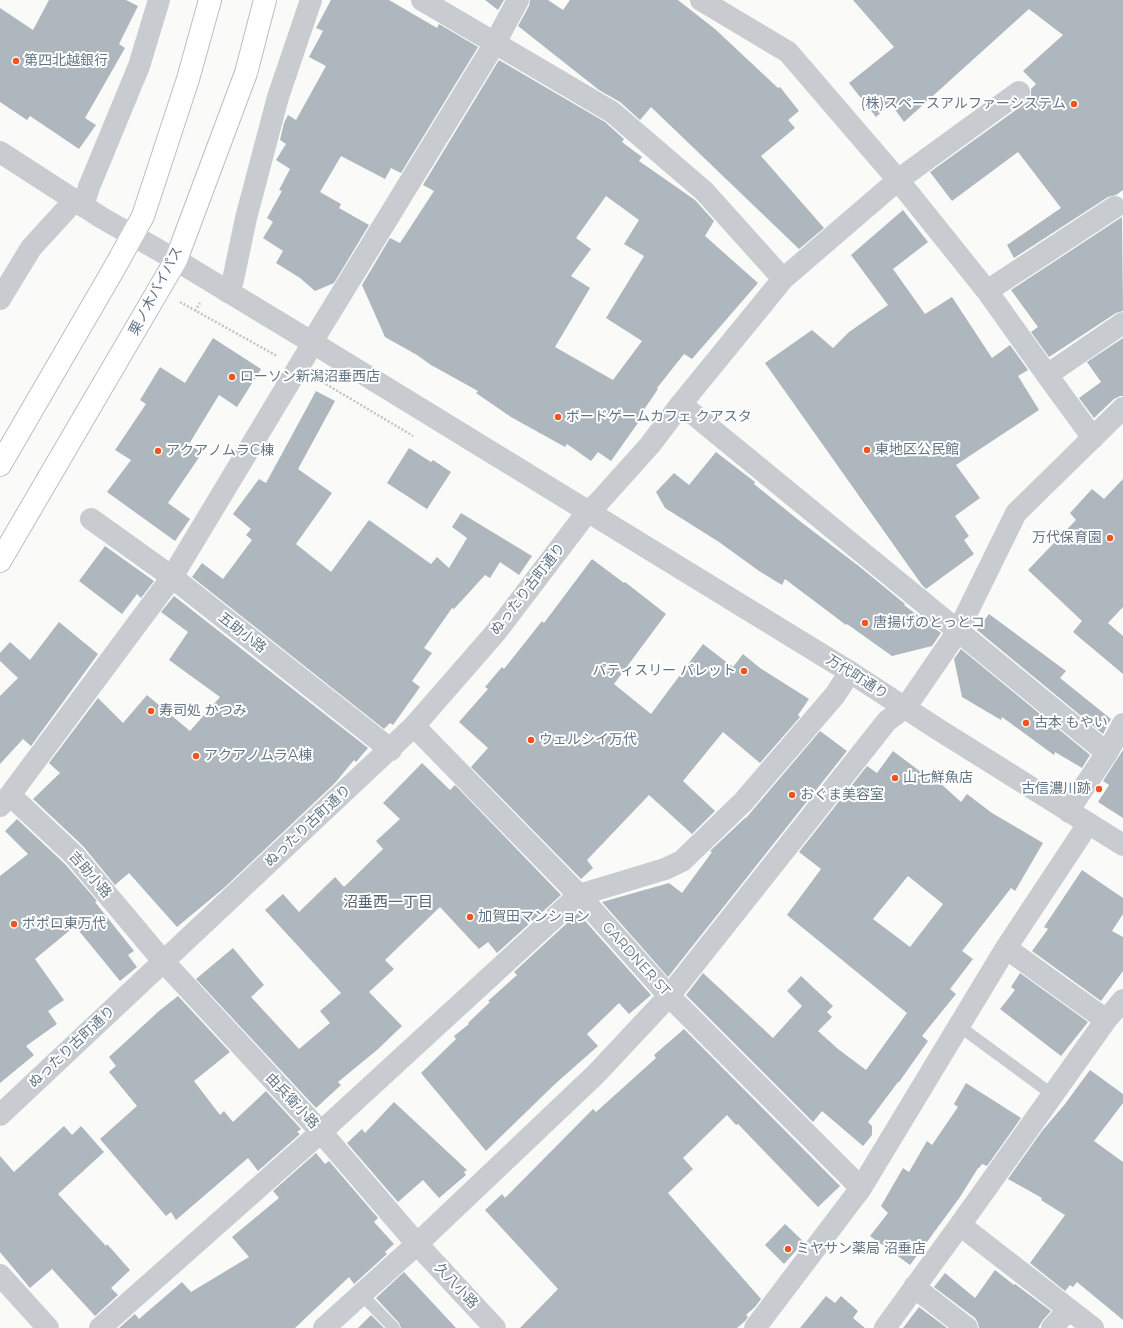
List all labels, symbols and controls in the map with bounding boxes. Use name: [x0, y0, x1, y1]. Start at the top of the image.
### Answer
place label: 第四北越銀行: [24, 53, 108, 69]
marker: 第四北越銀行: [11, 56, 21, 66]
place label: (株)スペースアルファーシステム: [861, 96, 1066, 112]
marker: (株)スペースアルファーシステム: [1069, 99, 1079, 109]
street label: 栗ノ木バイパス: [126, 244, 186, 338]
place label: ローソン新潟沼垂西店: [240, 369, 380, 385]
marker: ローソン新潟沼垂西店: [227, 372, 237, 382]
place label: ボードゲームカフェ クアスタ: [566, 409, 752, 425]
marker: ボードゲームカフェ クアスタ: [553, 412, 563, 422]
place label: 東地区公民館: [875, 442, 959, 458]
place label: アクアノムラC棟: [166, 443, 274, 459]
marker: 東地区公民館: [862, 445, 872, 455]
marker: アクアノムラC棟: [153, 446, 163, 456]
place label: 万代保育園: [1032, 530, 1102, 546]
marker: 万代保育園: [1105, 533, 1115, 543]
street label: ぬったり古町通り: [487, 540, 569, 638]
street label: 五助小路: [215, 609, 269, 657]
place label: 唐揚げのとっとコ: [873, 615, 985, 631]
marker: 唐揚げのとっとコ: [860, 618, 870, 628]
street label: 万代町通り: [823, 651, 891, 703]
place label: パティスリー パレット: [592, 663, 736, 679]
marker: パティスリー パレット: [739, 666, 749, 676]
place label: 寿司処 かつみ: [159, 703, 247, 719]
marker: 寿司処 かつみ: [146, 706, 156, 716]
place label: 古本 もやい: [1034, 715, 1108, 731]
marker: 古本 もやい: [1021, 718, 1031, 728]
place label: ウェルシイ万代: [539, 732, 637, 748]
marker: ウェルシイ万代: [526, 735, 536, 745]
place label: アクアノムラA棟: [204, 748, 312, 764]
marker: アクアノムラA棟: [191, 751, 201, 761]
place label: 山七鮮魚店: [903, 770, 973, 786]
marker: 山七鮮魚店: [890, 773, 900, 783]
place label: 古信濃川跡: [1021, 781, 1091, 797]
street label: ぬったり古町通り: [261, 782, 355, 870]
marker: 古信濃川跡: [1094, 784, 1104, 794]
place label: おぐま美容室: [800, 787, 884, 803]
marker: おぐま美容室: [787, 790, 797, 800]
street label: 吉助小路: [65, 848, 115, 902]
district label: 沼垂西一丁目: [343, 894, 433, 912]
place label: 加賀田マンション: [478, 909, 590, 925]
marker: 加賀田マンション: [465, 912, 475, 922]
place label: ポポロ東万代: [22, 916, 106, 932]
marker: ポポロ東万代: [9, 919, 19, 929]
street label: GARDNER ST: [598, 919, 674, 999]
street label: ぬったり古町通り: [25, 1003, 119, 1091]
street label: 由兵衛小路: [262, 1070, 322, 1132]
place label: ミヤサン薬局 沼垂店: [796, 1241, 926, 1257]
marker: ミヤサン薬局 沼垂店: [783, 1244, 793, 1254]
street label: 久八小路: [431, 1260, 481, 1312]

